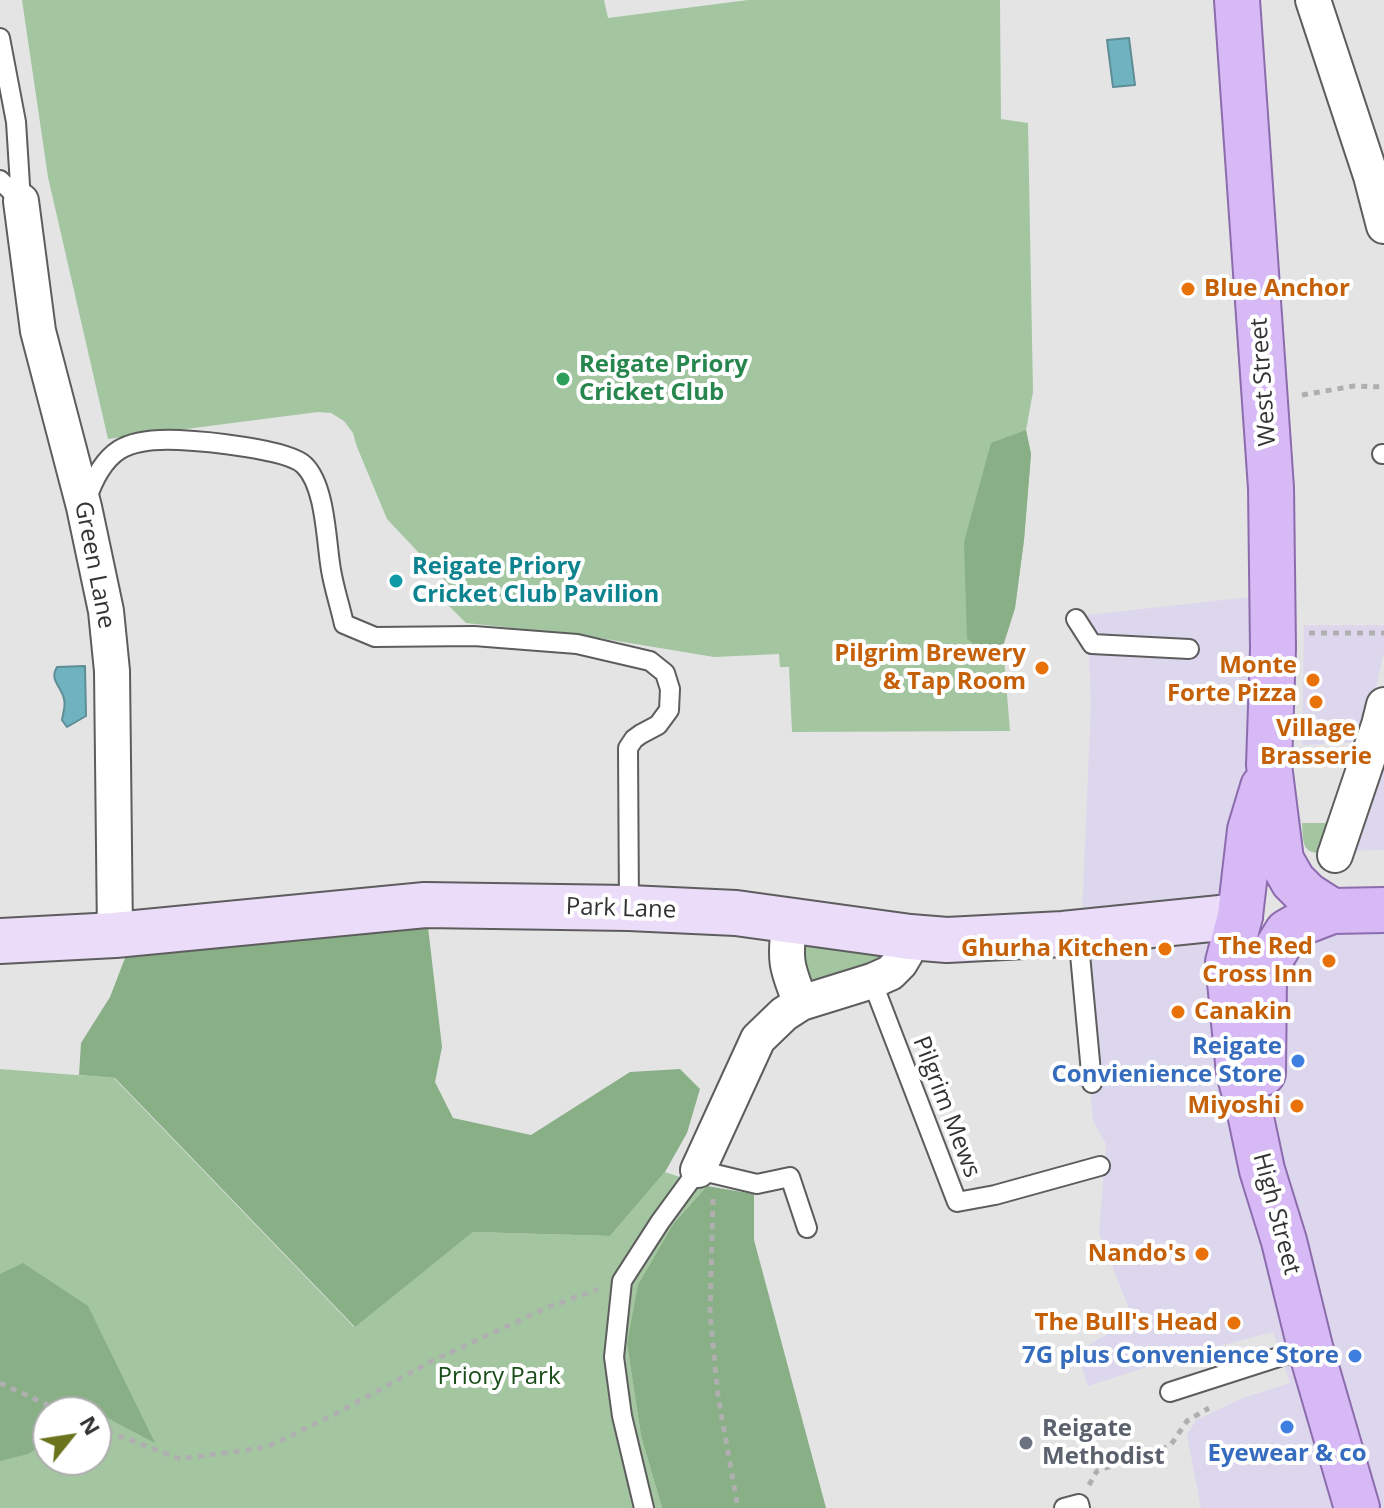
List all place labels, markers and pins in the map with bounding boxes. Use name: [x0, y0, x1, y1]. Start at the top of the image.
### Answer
place label: Blue Anchor: [1204, 275, 1350, 303]
marker: Blue Anchor: [1179, 280, 1197, 298]
place label: Reigate Priory Cricket Club: [579, 351, 748, 407]
marker: Reigate Priory Cricket Club: [554, 370, 572, 388]
place label: Reigate Priory Cricket Club Pavilion: [412, 553, 659, 609]
marker: Reigate Priory Cricket Club Pavilion: [387, 572, 405, 590]
place label: Pilgrim Brewery & Tap Room: [834, 640, 1026, 696]
place label: Monte Forte Pizza: [1167, 652, 1297, 708]
marker: Pilgrim Brewery & Tap Room: [1033, 659, 1051, 677]
marker: Monte Forte Pizza: [1304, 671, 1322, 689]
marker: Village Brasserie: [1307, 693, 1325, 711]
place label: Village Brasserie: [1260, 715, 1372, 771]
place label: The Red Cross Inn: [1202, 933, 1313, 989]
place label: Ghurha Kitchen: [961, 935, 1149, 963]
marker: Ghurha Kitchen: [1156, 940, 1174, 958]
marker: The Red Cross Inn: [1320, 952, 1338, 970]
place label: Canakin: [1194, 998, 1292, 1026]
marker: Canakin: [1169, 1003, 1187, 1021]
place label: Reigate Convienience Store: [1052, 1033, 1282, 1089]
marker: Reigate Convienience Store: [1289, 1052, 1307, 1070]
place label: Miyoshi: [1188, 1092, 1281, 1120]
marker: Miyoshi: [1288, 1097, 1306, 1115]
place label: Nando's: [1088, 1240, 1186, 1268]
marker: Nando's: [1193, 1245, 1211, 1263]
place label: The Bull's Head: [1035, 1309, 1218, 1337]
marker: The Bull's Head: [1225, 1314, 1243, 1332]
place label: 7G plus Convenience Store: [1022, 1342, 1339, 1370]
marker: 7G plus Convenience Store: [1346, 1347, 1364, 1365]
place label: Reigate Methodist: [1042, 1415, 1165, 1471]
marker: Eyewear & co: [1278, 1418, 1296, 1436]
marker: Reigate Methodist: [1017, 1434, 1035, 1452]
place label: Eyewear & co: [1207, 1440, 1367, 1468]

